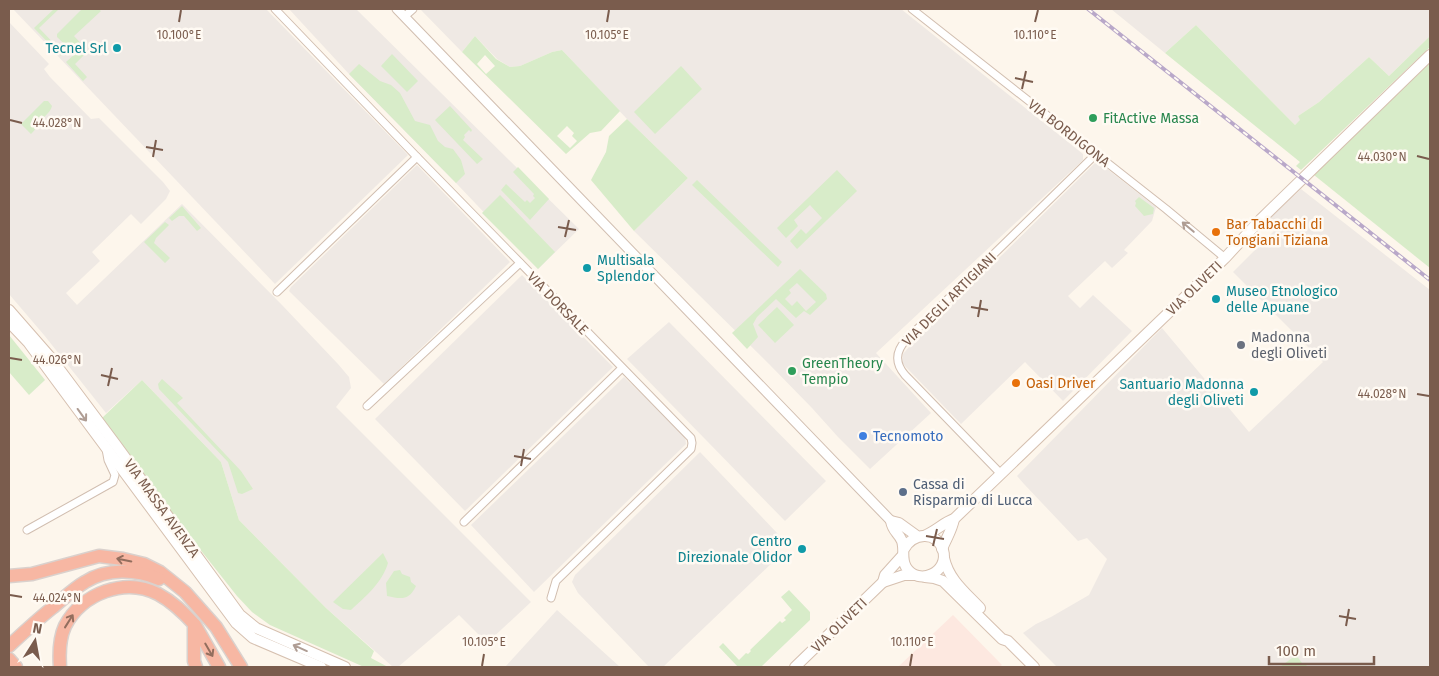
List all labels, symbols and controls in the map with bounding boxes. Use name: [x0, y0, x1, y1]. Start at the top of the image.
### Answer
text: 10.100°E: [157, 28, 201, 42]
text: 10.105°E: [585, 28, 629, 42]
text: 10.110°E: [1013, 28, 1057, 42]
place label: Tecnel Srl: [45, 40, 107, 57]
marker: Tecnel Srl: [111, 42, 123, 54]
street label: VIA BORDIGONA: [1024, 96, 1113, 171]
place label: FitActive Massa: [1103, 110, 1199, 127]
marker: FitActive Massa: [1087, 112, 1099, 124]
text: 44.028°N: [32, 116, 82, 130]
text: 44.030°N: [1357, 150, 1407, 164]
place label: Bar Tabacchi di Tongiani Tiziana: [1226, 216, 1328, 249]
one-way arrow: [1182, 221, 1195, 232]
marker: Bar Tabacchi di Tongiani Tiziana: [1210, 226, 1222, 238]
street label: VIA DEGLI ARTIGIANI: [899, 249, 1000, 350]
place label: Multisala Splendor: [597, 252, 655, 285]
street label: VIA OLIVETI: [1163, 258, 1226, 319]
marker: Multisala Splendor: [581, 262, 593, 274]
street label: VIA DORSALE: [523, 268, 592, 338]
place label: Museo Etnologico delle Apuane: [1226, 283, 1338, 316]
marker: Museo Etnologico delle Apuane: [1210, 293, 1222, 305]
place label: Madonna degli Oliveti: [1251, 329, 1327, 362]
marker: Madonna degli Oliveti: [1235, 339, 1247, 351]
text: 44.026°N: [33, 353, 81, 367]
place label: GreenTheory Tempio: [802, 355, 883, 388]
marker: GreenTheory Tempio: [786, 365, 798, 377]
place label: Oasi Driver: [1026, 375, 1096, 392]
place label: Santuario Madonna degli Oliveti: [1119, 376, 1244, 409]
marker: Oasi Driver: [1010, 377, 1022, 389]
marker: Santuario Madonna degli Oliveti: [1248, 386, 1260, 398]
text: 44.028°N: [1357, 387, 1407, 401]
one-way arrow: [77, 408, 87, 422]
place label: Tecnomoto: [873, 428, 943, 445]
marker: Tecnomoto: [857, 430, 869, 442]
street label: VIA MASSA AVENZA: [120, 456, 203, 561]
place label: Cassa di Risparmio di Lucca: [913, 476, 1033, 509]
marker: Cassa di Risparmio di Lucca: [897, 486, 909, 498]
place label: Centro Direzionale Olidor: [678, 533, 793, 566]
marker: Centro Direzionale Olidor: [796, 543, 808, 555]
one-way arrow: [116, 554, 132, 564]
text: 44.024°N: [33, 591, 81, 605]
street label: VIA OLIVETI: [808, 595, 871, 656]
one-way arrow: [64, 614, 74, 628]
north arrow: [10, 616, 60, 666]
text: N: [31, 619, 44, 638]
scale bar: [1269, 634, 1374, 666]
text: 10.105°E: [462, 635, 506, 649]
text: 10.110°E: [890, 635, 934, 649]
one-way arrow: [205, 642, 215, 656]
one-way arrow: [293, 642, 308, 652]
text: 100 m: [1276, 642, 1316, 660]

